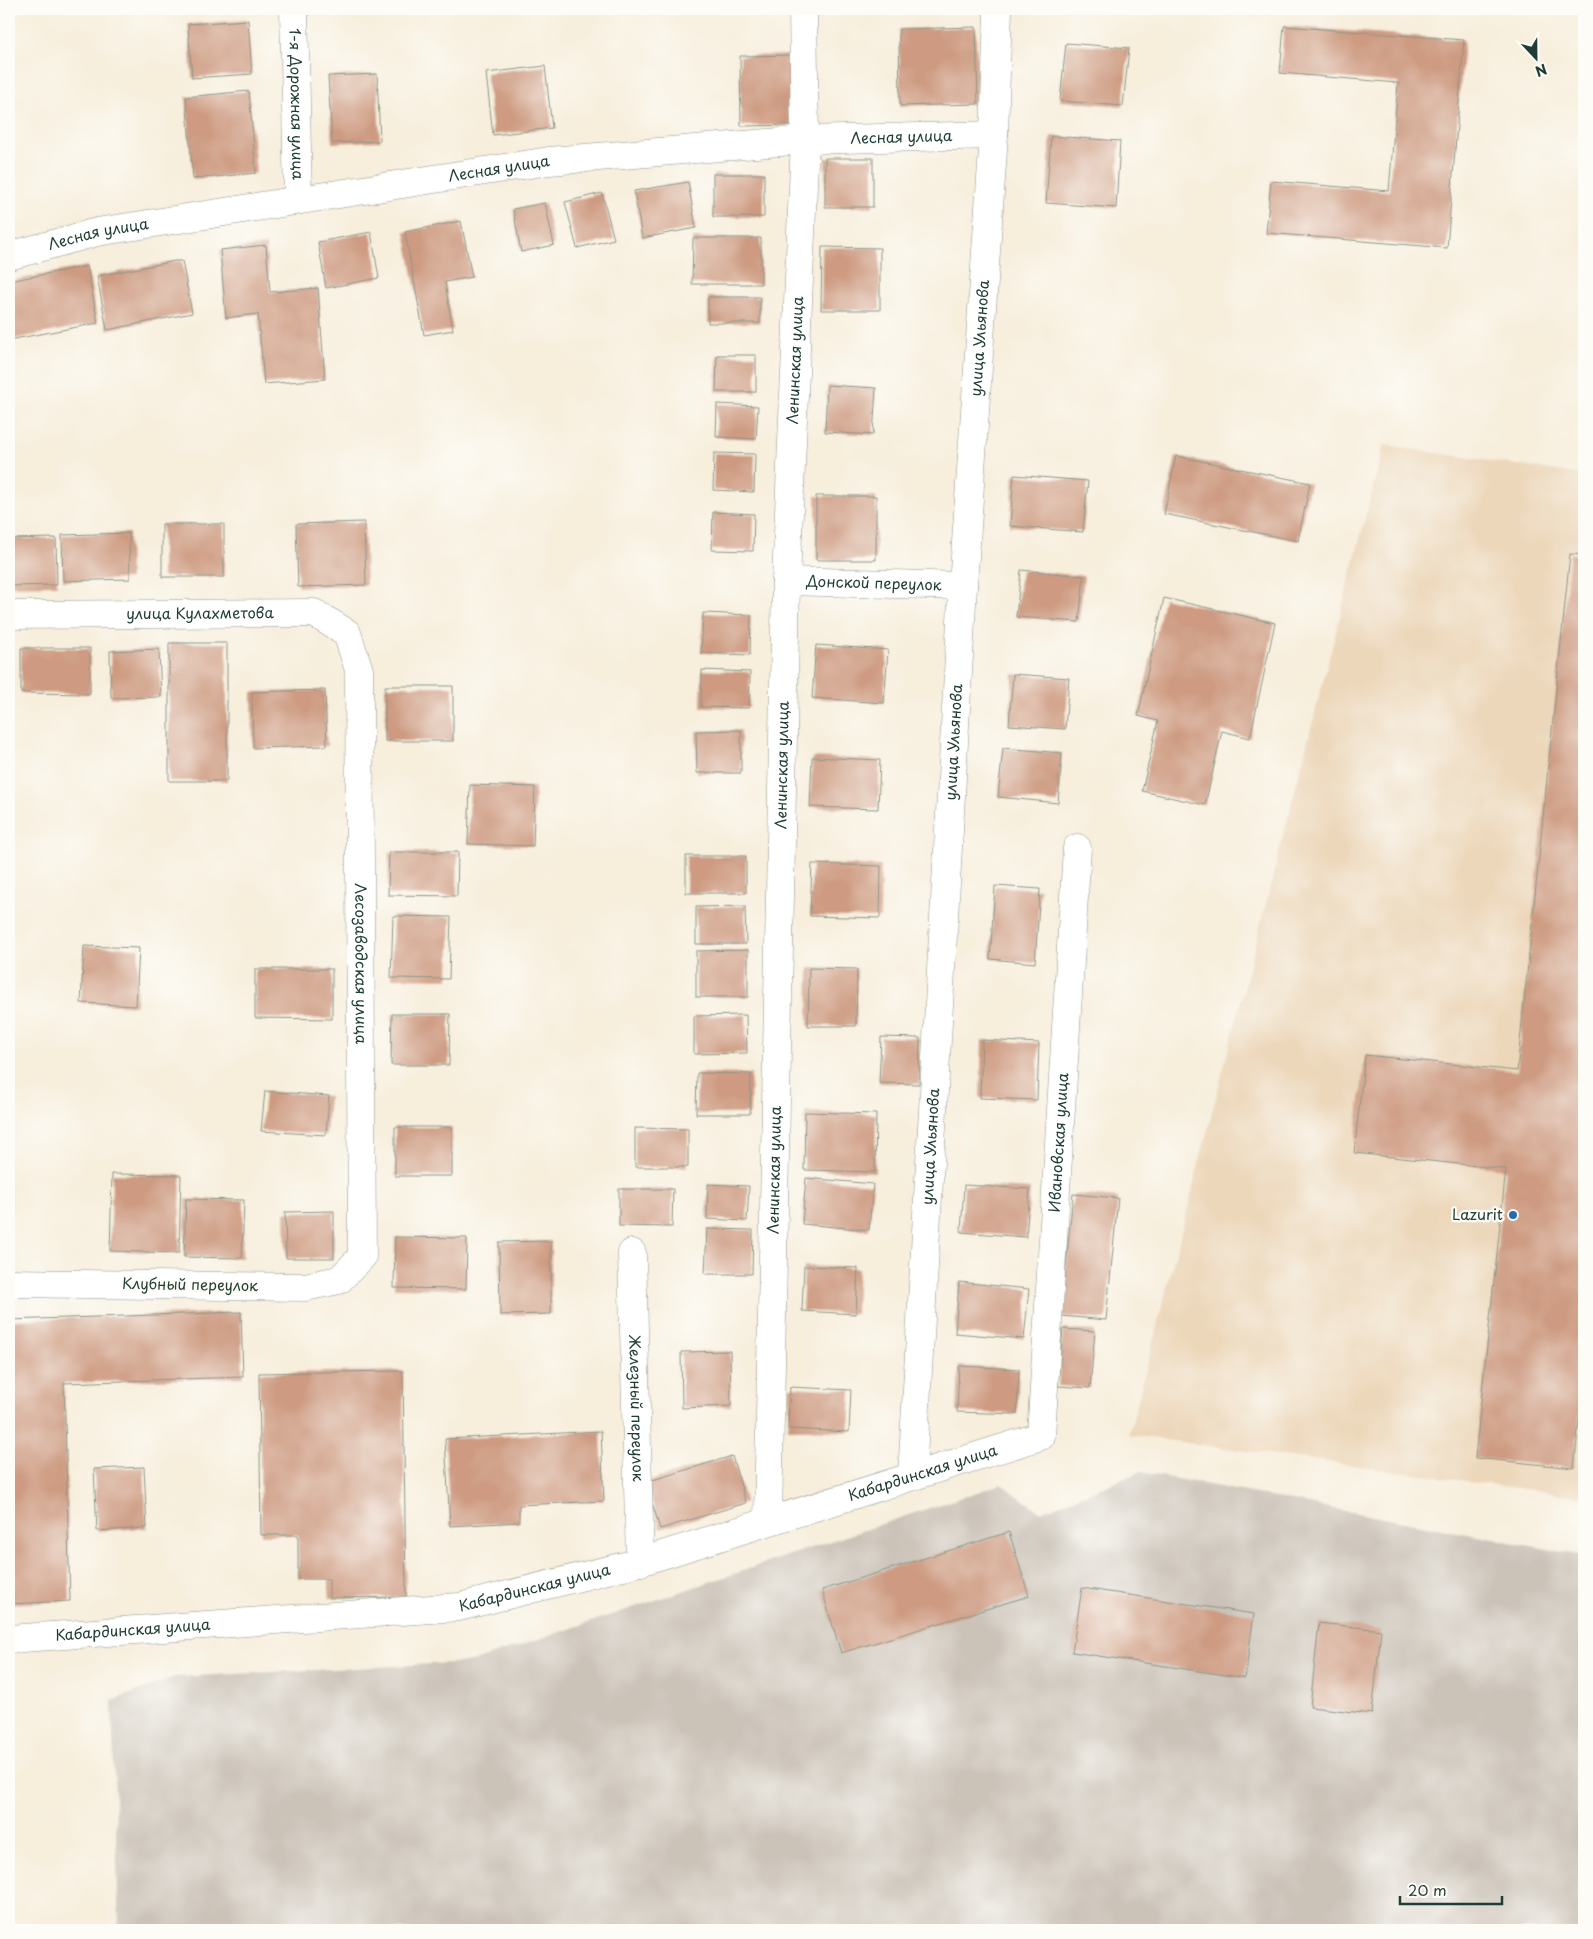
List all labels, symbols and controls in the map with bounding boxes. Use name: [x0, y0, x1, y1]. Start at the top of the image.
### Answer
street label: 1-я Дорожная улица: [284, 28, 311, 181]
north arrow: [1510, 32, 1560, 82]
text: N: [1532, 59, 1550, 82]
street label: Лесная улица: [850, 123, 953, 149]
street label: Лесная улица: [446, 148, 551, 187]
street label: Лесная улица: [45, 211, 150, 255]
street label: улица Ульянова: [963, 278, 994, 397]
street label: Ленинская улица: [780, 295, 808, 425]
street label: Донской переулок: [805, 569, 942, 595]
street label: улица Кулахметова: [126, 600, 274, 624]
street label: улица Ульянова: [938, 682, 967, 801]
street label: Ленинская улица: [768, 700, 794, 829]
street label: Лесозаводская улица: [350, 883, 374, 1045]
street label: Ивановская улица: [1042, 1071, 1073, 1213]
street label: улица Ульянова: [915, 1087, 944, 1205]
street label: Ленинская улица: [760, 1105, 786, 1234]
place label: Lazurit: [1452, 1202, 1503, 1225]
marker: Lazurit: [1507, 1209, 1519, 1221]
street label: Клубный переулок: [122, 1271, 258, 1296]
street label: Железный переулок: [624, 1334, 651, 1482]
street label: Кабардинская улица: [845, 1437, 1000, 1506]
street label: Кабардинская улица: [456, 1557, 613, 1617]
street label: Кабардинская улица: [54, 1612, 211, 1646]
scale bar: [1400, 1874, 1503, 1906]
text: 20 m: [1408, 1878, 1447, 1901]

